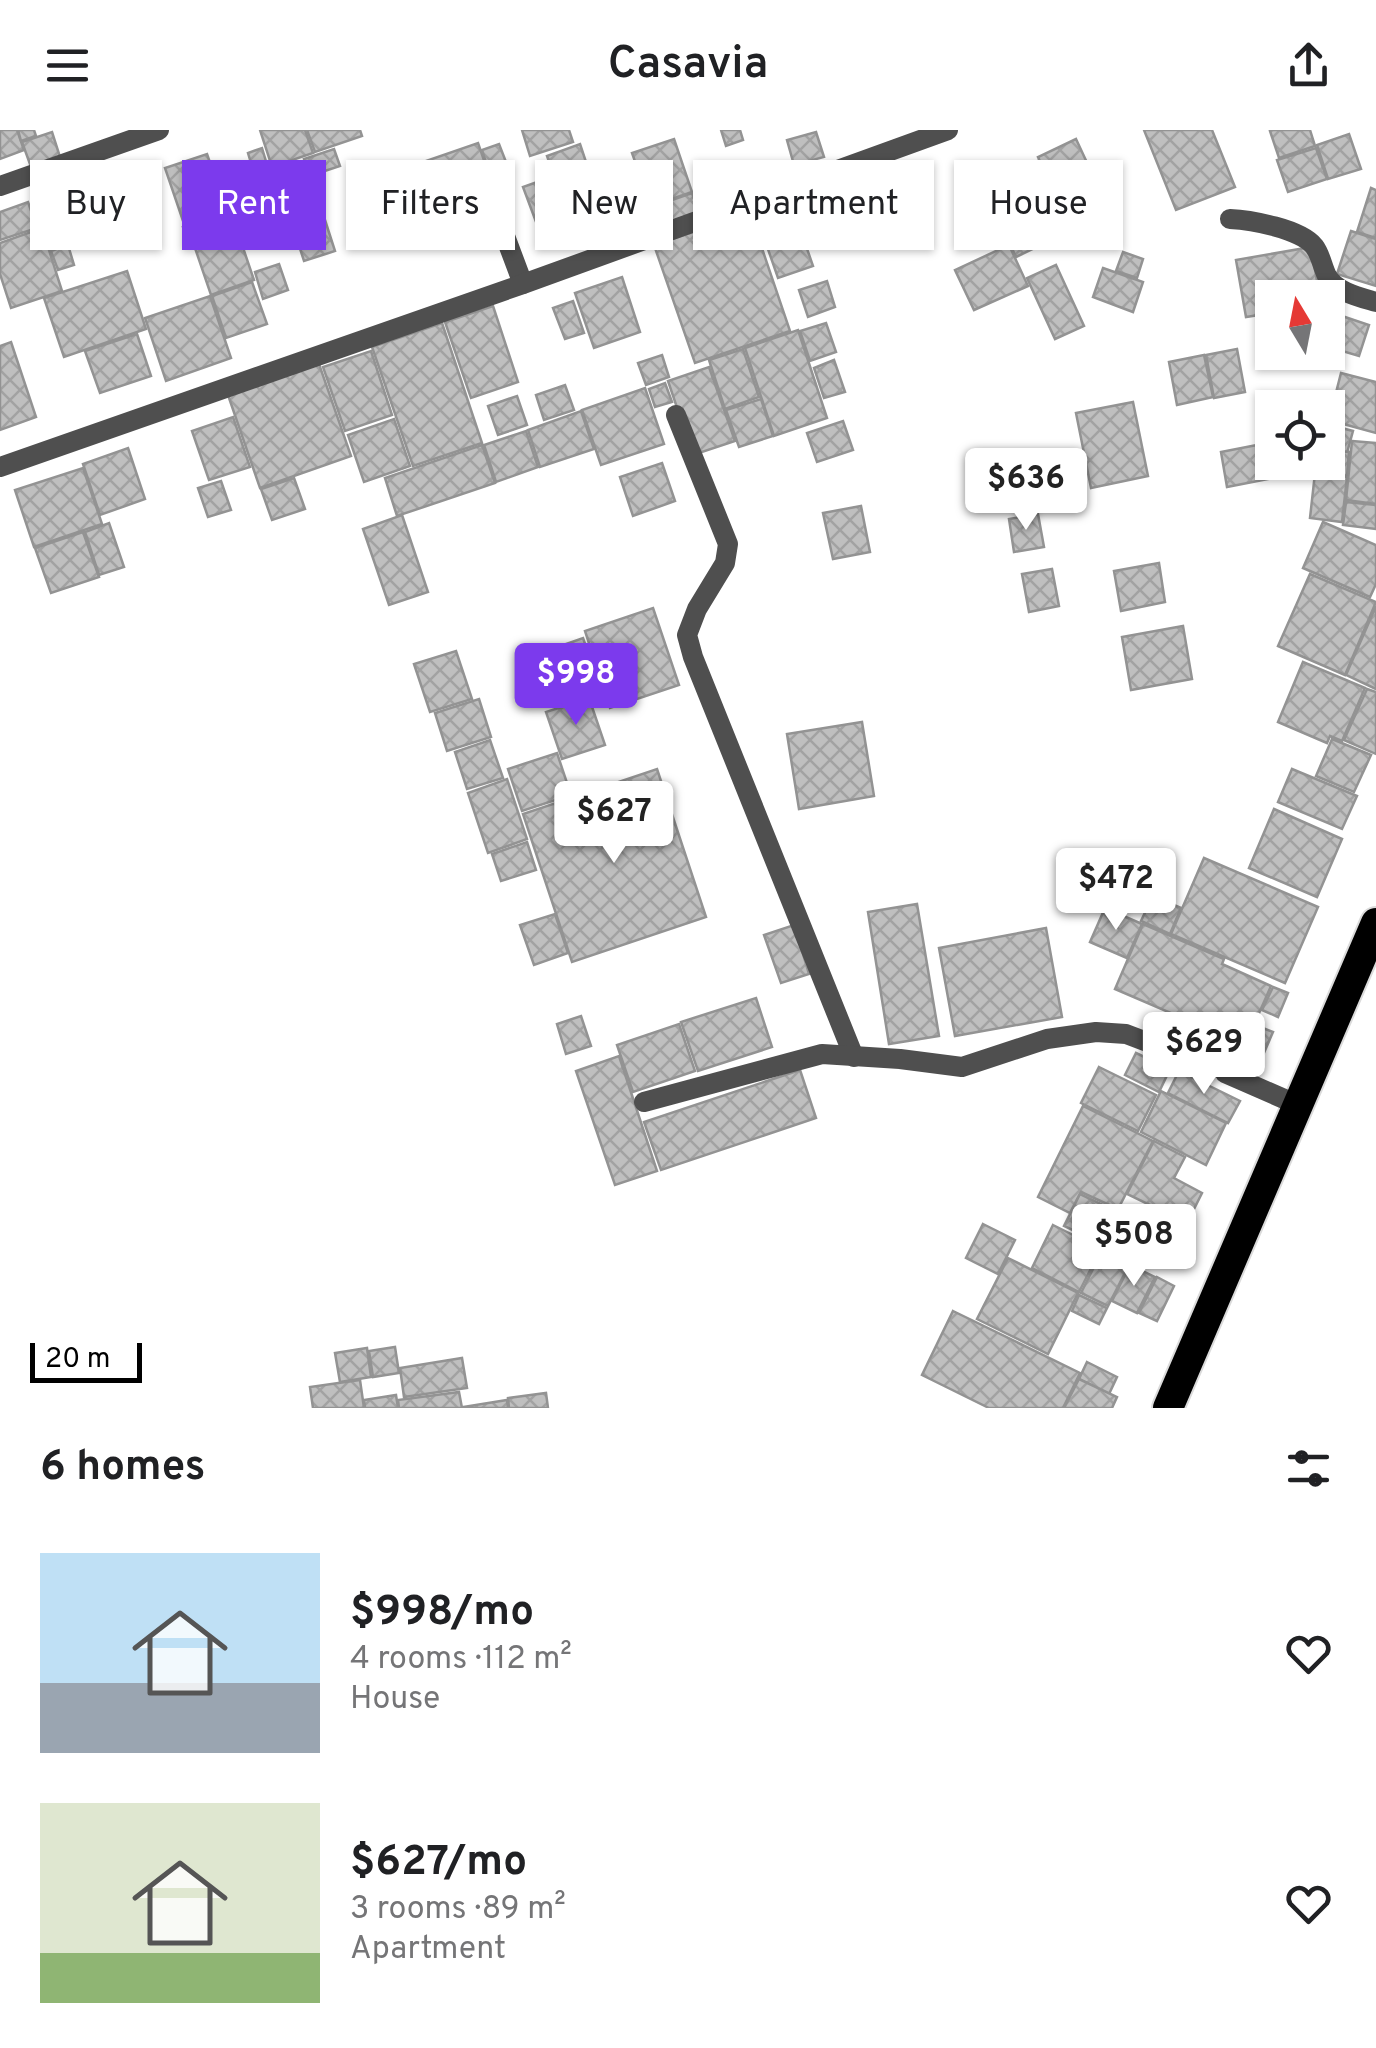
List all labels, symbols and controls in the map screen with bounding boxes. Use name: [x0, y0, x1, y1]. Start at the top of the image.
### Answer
text: Casavia: [608, 37, 768, 94]
icon: menu: [40, 38, 95, 93]
icon: share: [1281, 38, 1336, 93]
chip: Buy: [30, 160, 162, 250]
chip: Rent: [182, 160, 326, 250]
chip: Filters: [346, 160, 515, 250]
chip: New: [535, 160, 673, 250]
chip: Apartment: [693, 160, 934, 250]
chip: House: [954, 160, 1123, 250]
north arrow: [1255, 280, 1345, 370]
map controls: [1255, 280, 1345, 480]
button: locate: [1255, 390, 1345, 480]
pin: $636: [967, 448, 1085, 533]
text: $636: [987, 460, 1065, 500]
pin: $998: [517, 643, 635, 728]
text: $998: [537, 655, 615, 695]
pin: $627: [555, 781, 673, 866]
text: $627: [576, 793, 652, 833]
pin: $472: [1057, 848, 1175, 933]
text: $472: [1078, 860, 1154, 900]
pin: $629: [1145, 1012, 1263, 1097]
text: $629: [1165, 1024, 1243, 1064]
pin: $508: [1075, 1204, 1193, 1289]
text: $508: [1094, 1216, 1174, 1256]
scale bar: [30, 1338, 142, 1382]
text: 20 m: [45, 1342, 110, 1378]
icon: filters: [1281, 1441, 1336, 1496]
text: 6 homes: [40, 1442, 205, 1495]
text: $998/mo: [350, 1587, 534, 1640]
icon: home: [120, 1593, 240, 1713]
icon: heart: [1281, 1626, 1336, 1681]
text: 4 rooms · 112 m²: [350, 1640, 572, 1680]
text: House: [350, 1680, 440, 1720]
text: $627/mo: [350, 1837, 527, 1890]
icon: home: [120, 1843, 240, 1963]
icon: heart: [1281, 1876, 1336, 1931]
text: 3 rooms · 89 m²: [350, 1890, 566, 1930]
text: Apartment: [350, 1930, 506, 1970]

